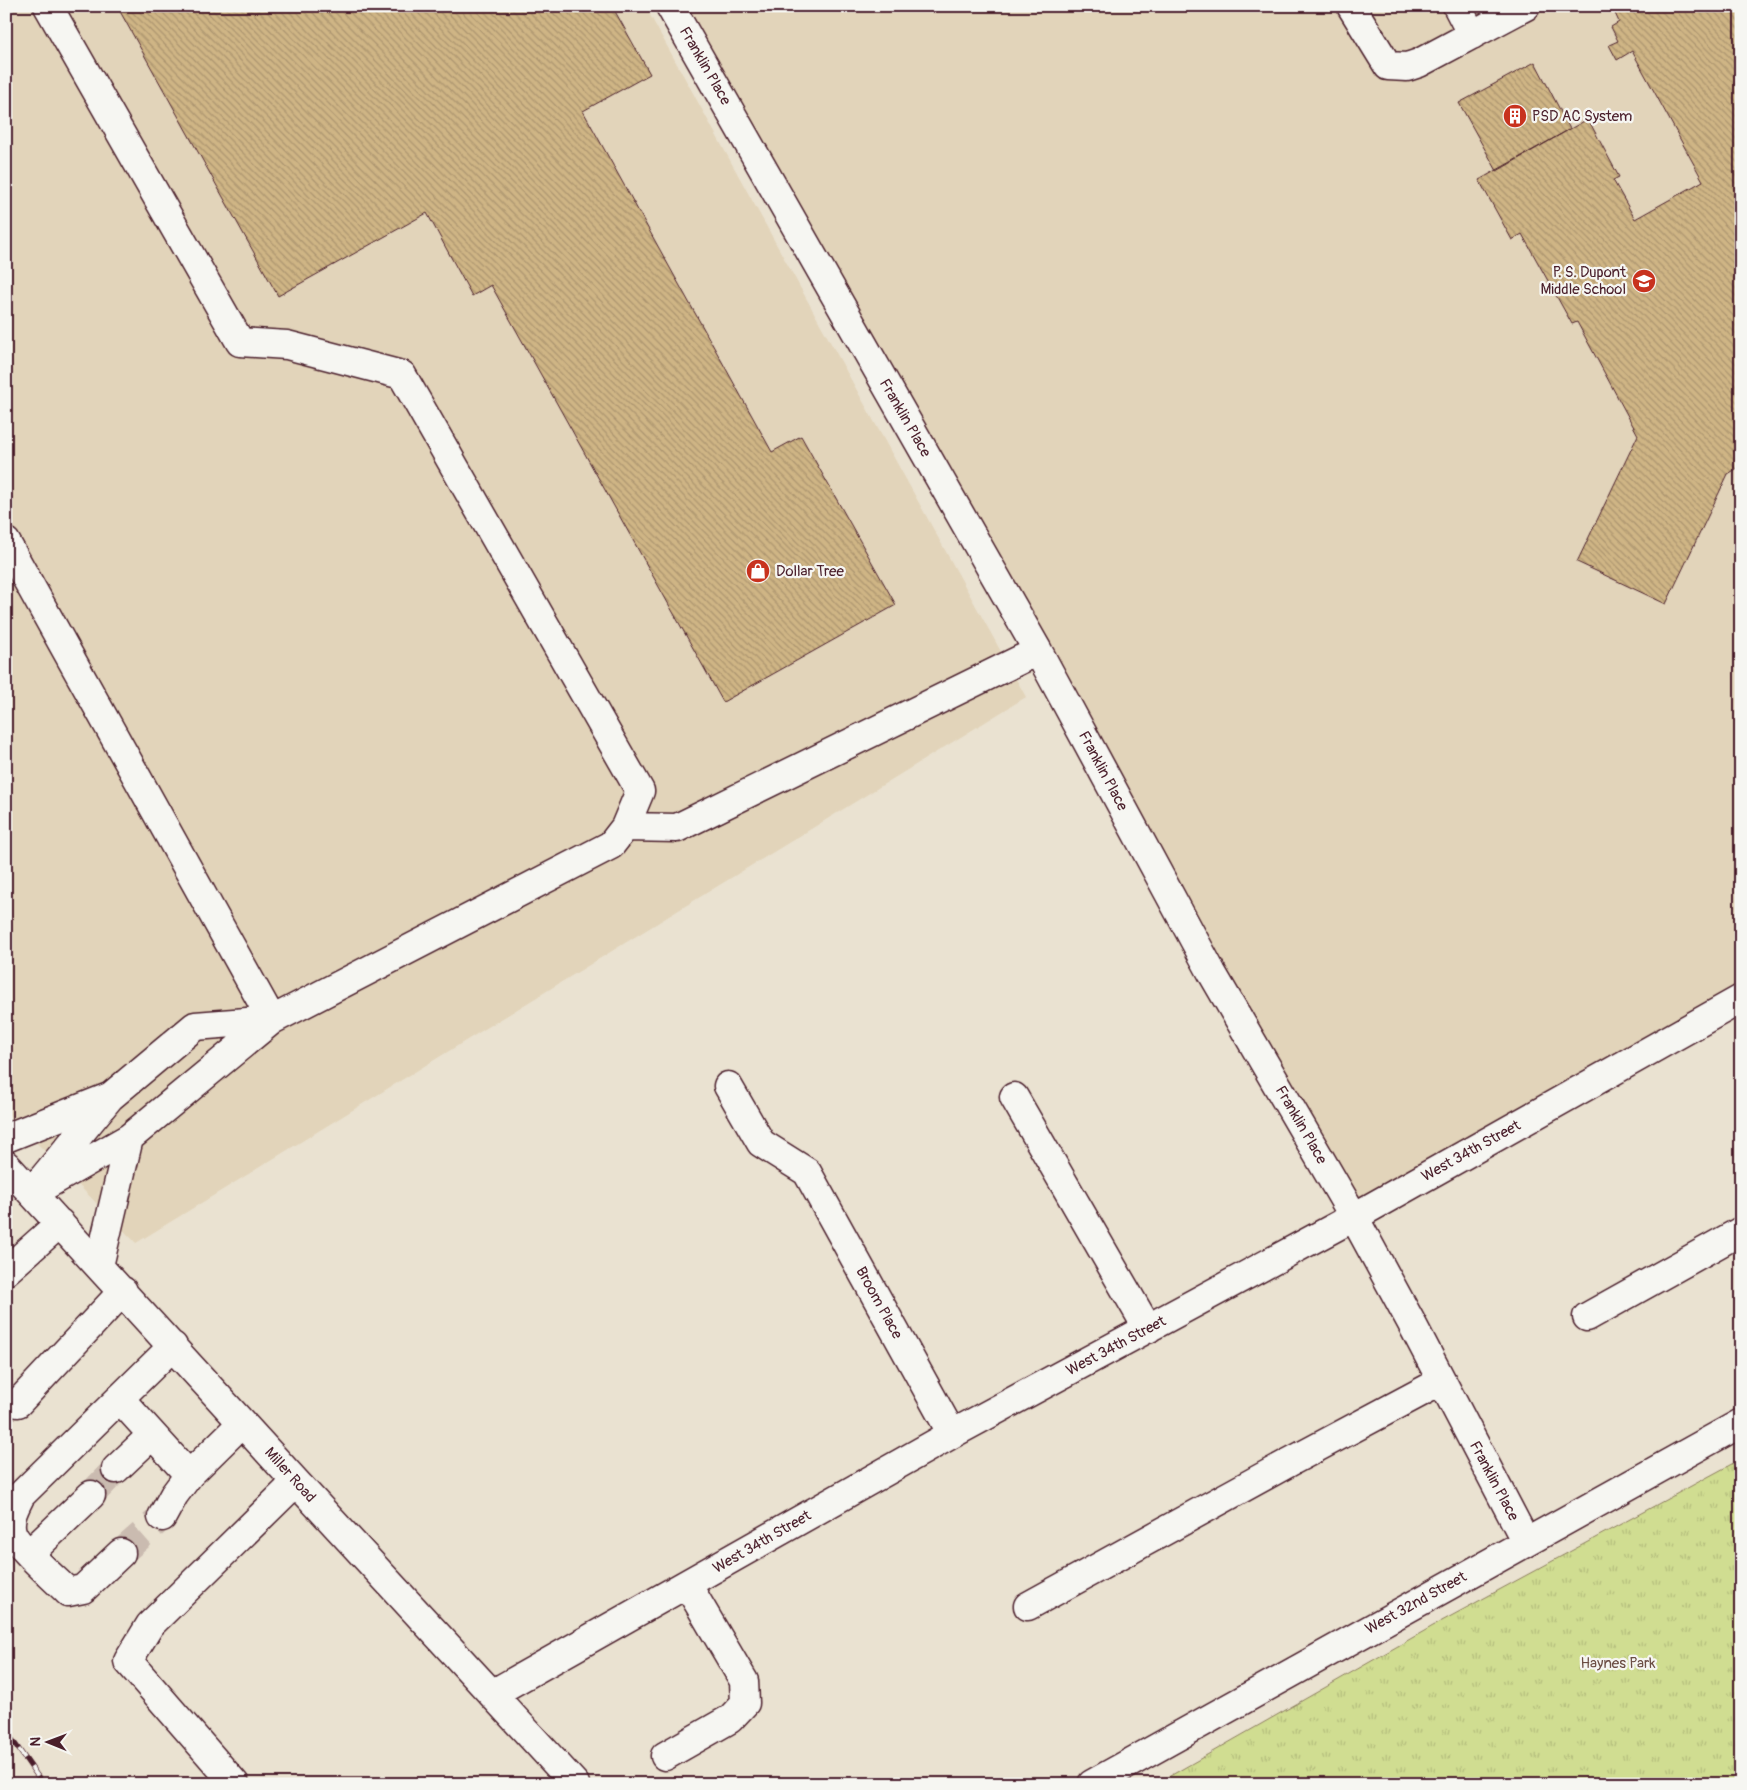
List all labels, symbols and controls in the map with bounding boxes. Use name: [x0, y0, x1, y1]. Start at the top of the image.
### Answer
street label: Franklin Place: [675, 23, 735, 109]
building icon: PSD AC System: [1502, 103, 1528, 129]
place label: PSD AC System: [1532, 107, 1632, 126]
place label: P. S. Dupont Middle School: [1541, 263, 1627, 299]
school or university icon: P. S. Dupont Middle School: [1631, 268, 1657, 294]
street label: Franklin Place: [875, 375, 935, 461]
shop icon: Dollar Tree: [745, 558, 771, 584]
place label: Dollar Tree: [776, 562, 845, 581]
street label: Franklin Place: [1074, 728, 1132, 815]
street label: Franklin Place: [1271, 1082, 1331, 1168]
street label: West 34th Street: [1418, 1115, 1525, 1186]
street label: Broom Place: [851, 1264, 907, 1343]
street label: West 34th Street: [1063, 1311, 1170, 1380]
street label: Franklin Place: [1465, 1438, 1523, 1525]
street label: Miller Road: [260, 1443, 320, 1507]
street label: West 34th Street: [709, 1506, 815, 1578]
street label: West 32nd Street: [1362, 1567, 1471, 1639]
park label: Haynes Park: [1581, 1654, 1656, 1673]
north arrow: [22, 1718, 72, 1768]
text: N: [27, 1737, 44, 1747]

